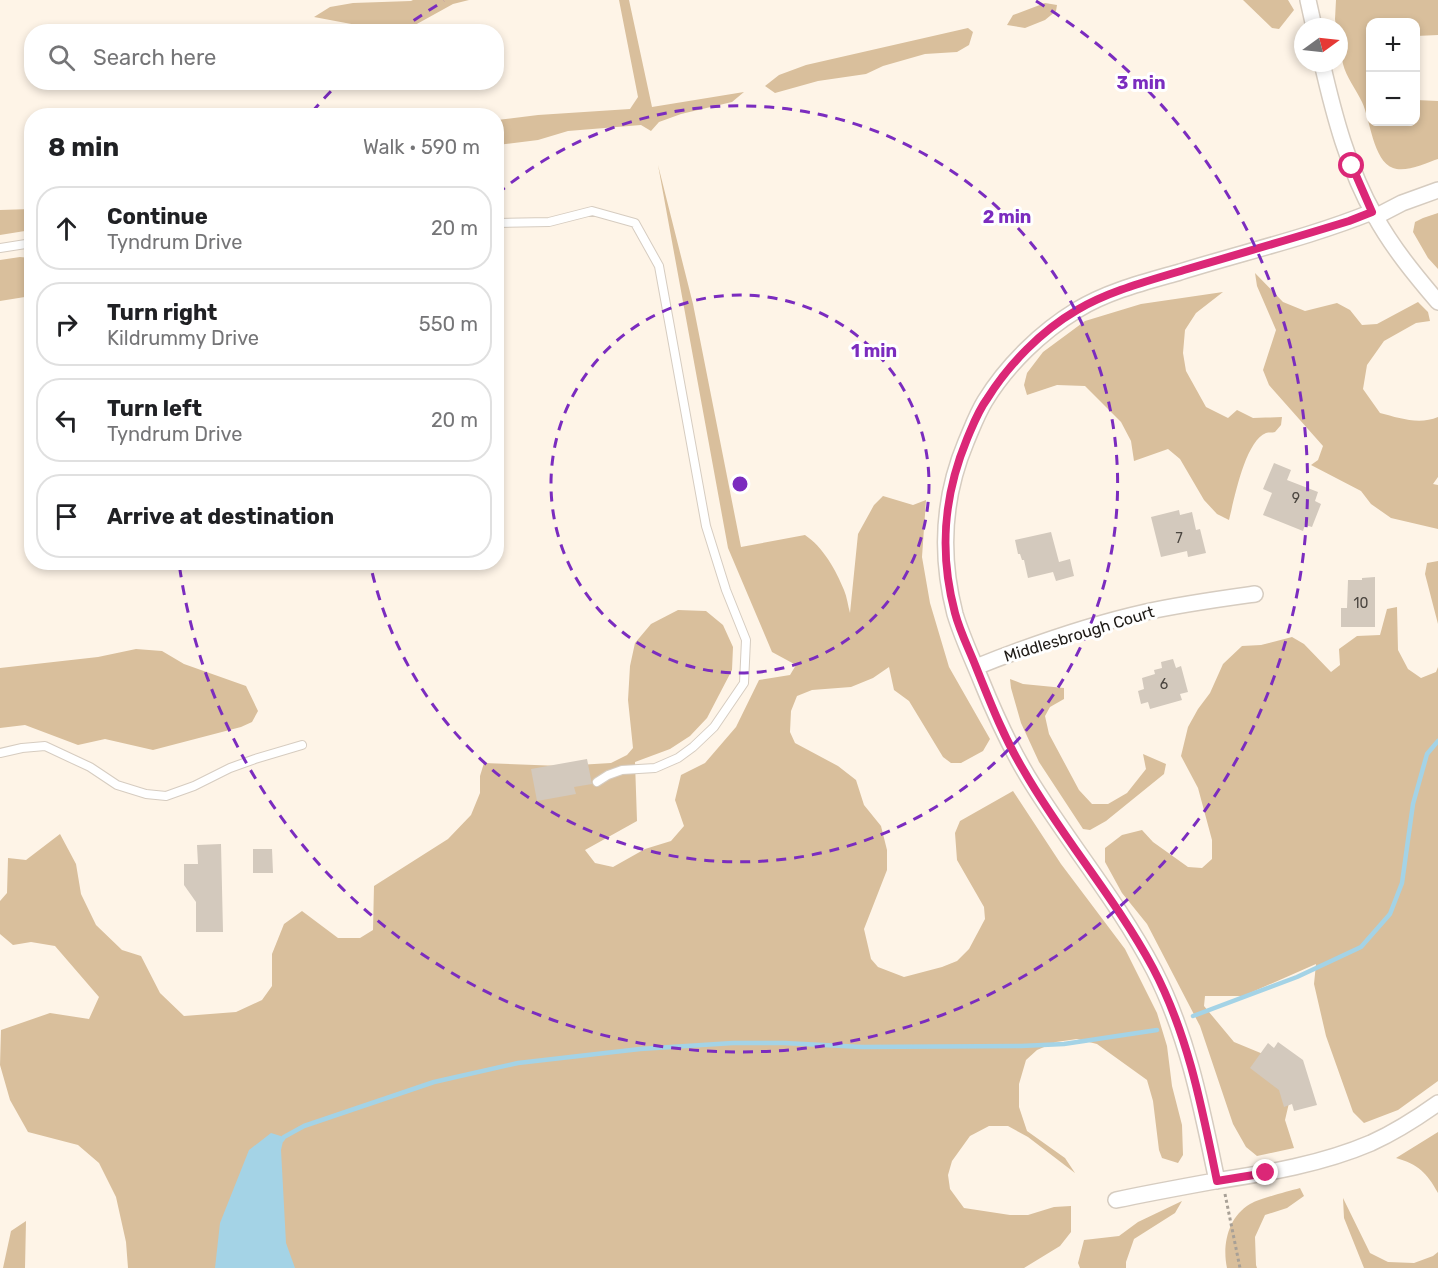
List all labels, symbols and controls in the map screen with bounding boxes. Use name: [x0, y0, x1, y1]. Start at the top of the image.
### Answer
north arrow: [1294, 18, 1348, 72]
map controls: [1366, 18, 1420, 126]
button: +: [1366, 18, 1420, 72]
search box: [24, 24, 504, 90]
icon: search: [45, 41, 78, 74]
text: Search here: [93, 44, 216, 71]
text: 3 min: [1117, 72, 1165, 94]
button: −: [1366, 72, 1420, 126]
text: 8 min: [48, 132, 119, 163]
text: Walk · 590 m: [363, 135, 480, 159]
route start: [1338, 152, 1364, 178]
text: Continue: [107, 203, 208, 230]
text: 2 min: [983, 206, 1031, 228]
icon: ahead: [50, 212, 83, 245]
text: 20 m: [431, 216, 478, 240]
text: Tyndrum Drive: [107, 230, 242, 254]
text: Turn right: [107, 299, 217, 326]
icon: right: [50, 308, 83, 341]
text: 550 m: [419, 312, 478, 336]
text: Kildrummy Drive: [107, 326, 259, 350]
text: 1 min: [851, 340, 897, 362]
text: Turn left: [107, 395, 202, 422]
icon: left: [50, 404, 83, 437]
text: 20 m: [431, 408, 478, 432]
text: Tyndrum Drive: [107, 422, 242, 446]
centre of rings: [730, 474, 750, 494]
house number: 9: [1292, 490, 1300, 507]
icon: arrive: [50, 500, 83, 533]
text: Arrive at destination: [107, 503, 334, 530]
house number: 7: [1175, 530, 1183, 547]
house number: 10: [1354, 595, 1369, 612]
street label: Middlesbrough Court: [1002, 602, 1156, 666]
house number: 6: [1160, 676, 1168, 693]
route end: [1252, 1159, 1278, 1185]

